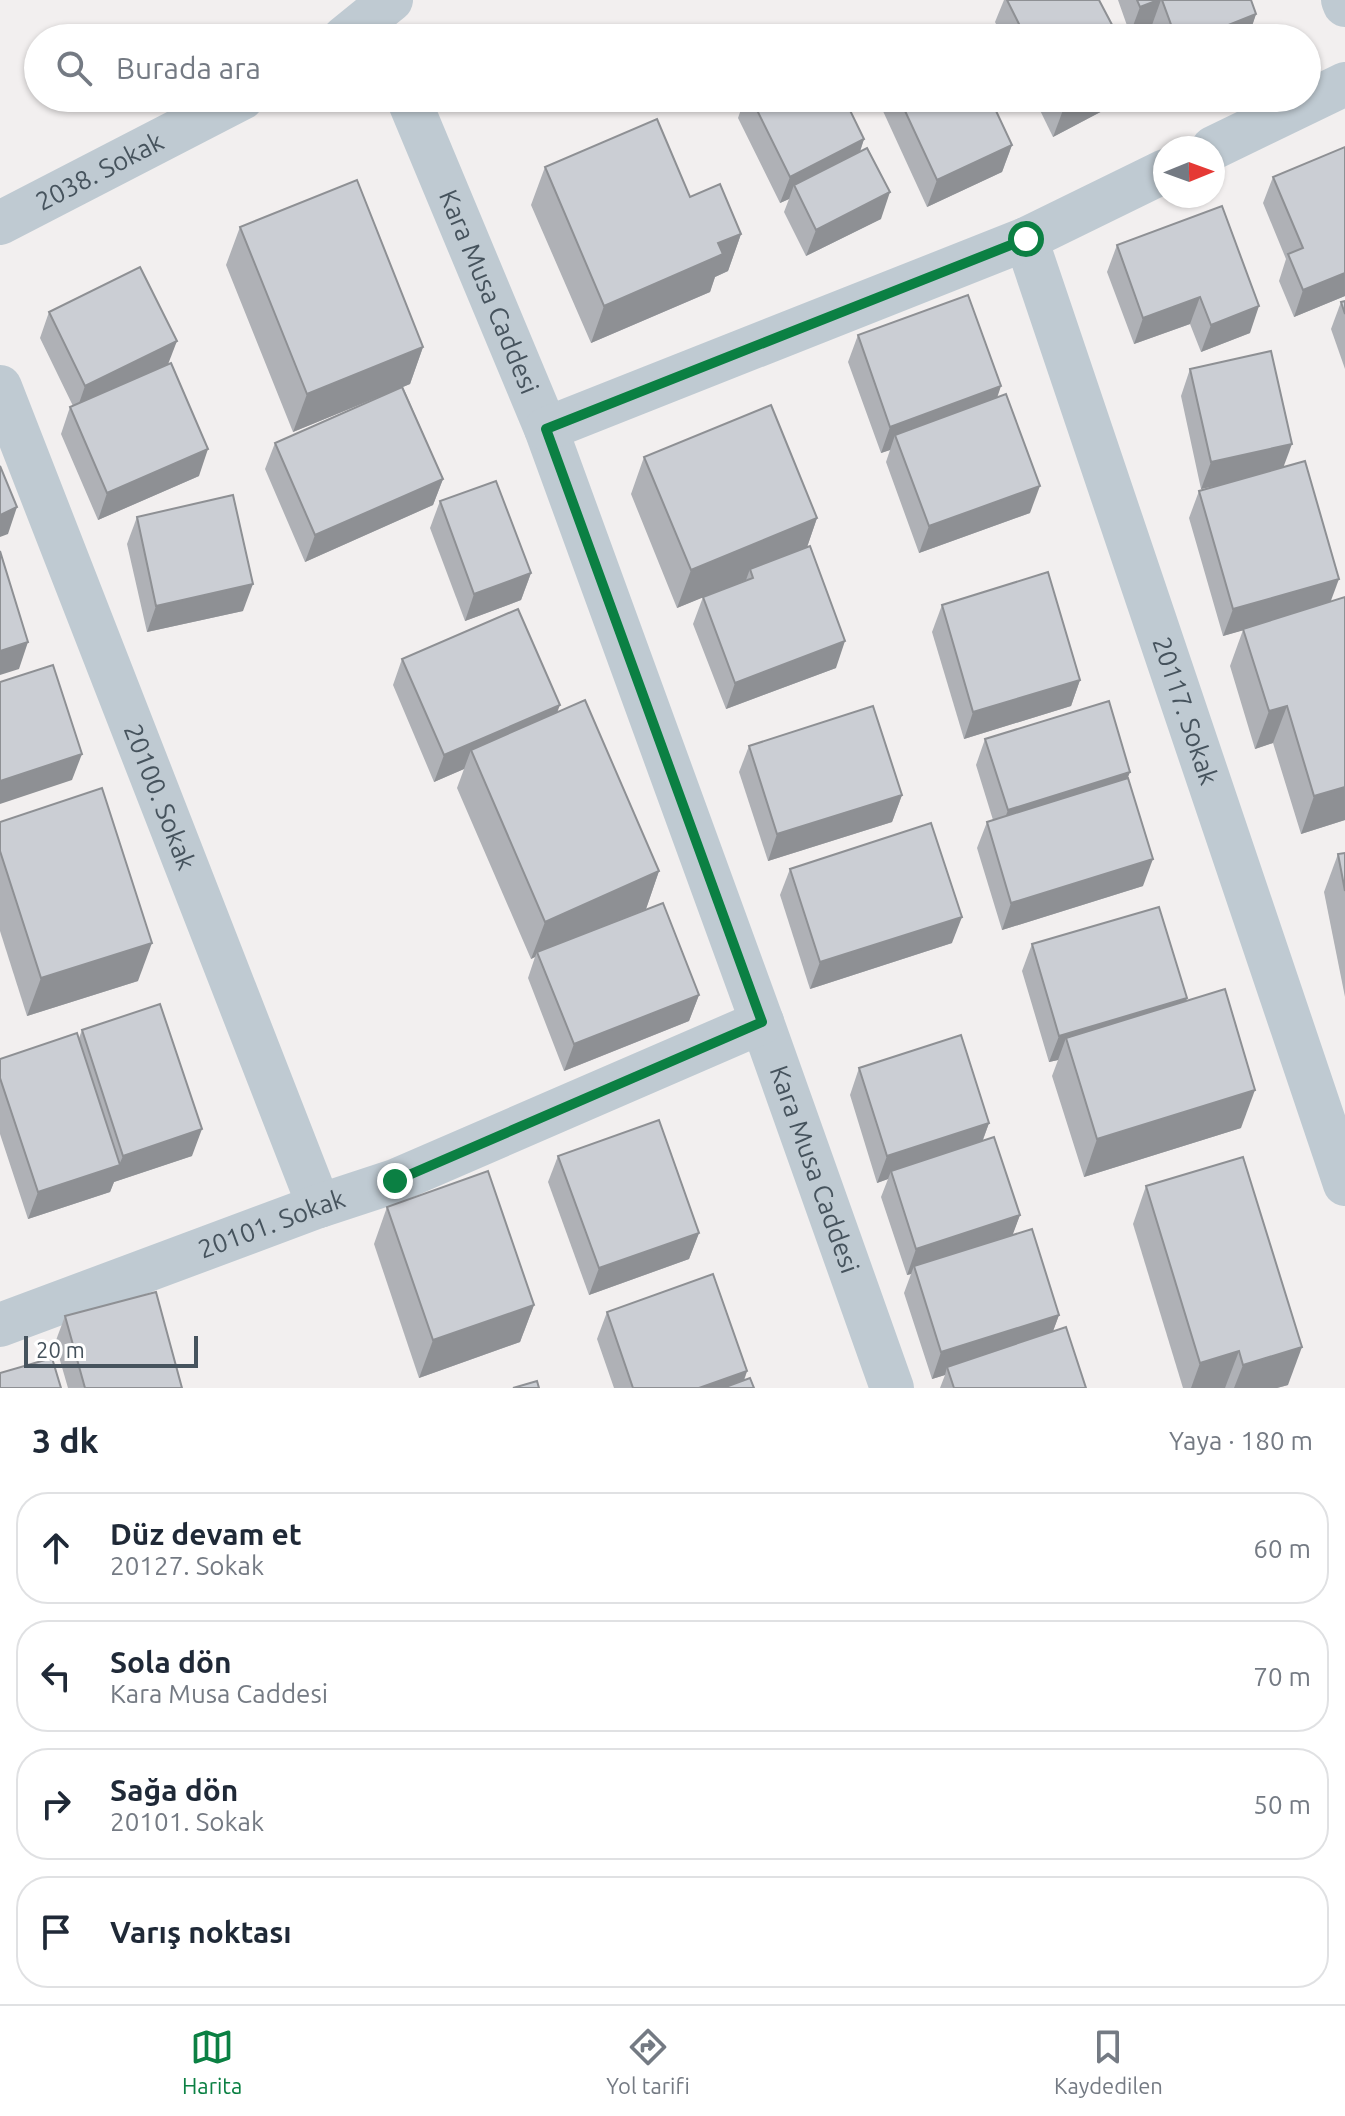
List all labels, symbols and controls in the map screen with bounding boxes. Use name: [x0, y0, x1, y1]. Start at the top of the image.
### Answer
search box: [24, 24, 1321, 112]
icon: search: [52, 46, 96, 90]
text: Burada ara: [116, 51, 261, 85]
street label: 2038. Sokak: [31, 126, 168, 216]
north arrow: [1153, 136, 1225, 208]
street label: Kara Musa Caddesi: [434, 185, 545, 398]
route start: [1008, 221, 1044, 257]
street label: 20117. Sokak: [1147, 633, 1224, 788]
street label: 20100. Sokak: [119, 720, 202, 874]
street label: Kara Musa Caddesi: [765, 1061, 865, 1277]
route end: [377, 1163, 413, 1199]
street label: 20101. Sokak: [194, 1183, 349, 1264]
scale bar: [24, 1332, 198, 1368]
text: 20 m: [36, 1337, 85, 1362]
text: 3 dk: [32, 1421, 99, 1459]
text: Yaya · 180 m: [1169, 1426, 1313, 1455]
text: Düz devam et: [110, 1517, 302, 1551]
icon: ahead: [34, 1526, 78, 1570]
text: 60 m: [1253, 1534, 1311, 1563]
text: 20127. Sokak: [110, 1551, 264, 1580]
text: Sola dön: [110, 1645, 232, 1679]
icon: left: [34, 1654, 78, 1698]
text: 70 m: [1253, 1662, 1311, 1691]
text: Kara Musa Caddesi: [110, 1679, 328, 1708]
text: Sağa dön: [110, 1773, 238, 1807]
icon: right: [34, 1782, 78, 1826]
text: 50 m: [1253, 1790, 1311, 1819]
text: 20101. Sokak: [110, 1807, 264, 1836]
icon: arrive: [34, 1910, 78, 1954]
text: Varış noktası: [110, 1915, 292, 1949]
tab: Harita: [182, 2025, 242, 2098]
tab: Yol tarifi: [606, 2025, 690, 2098]
tab: Kaydedilen: [1054, 2025, 1163, 2098]

